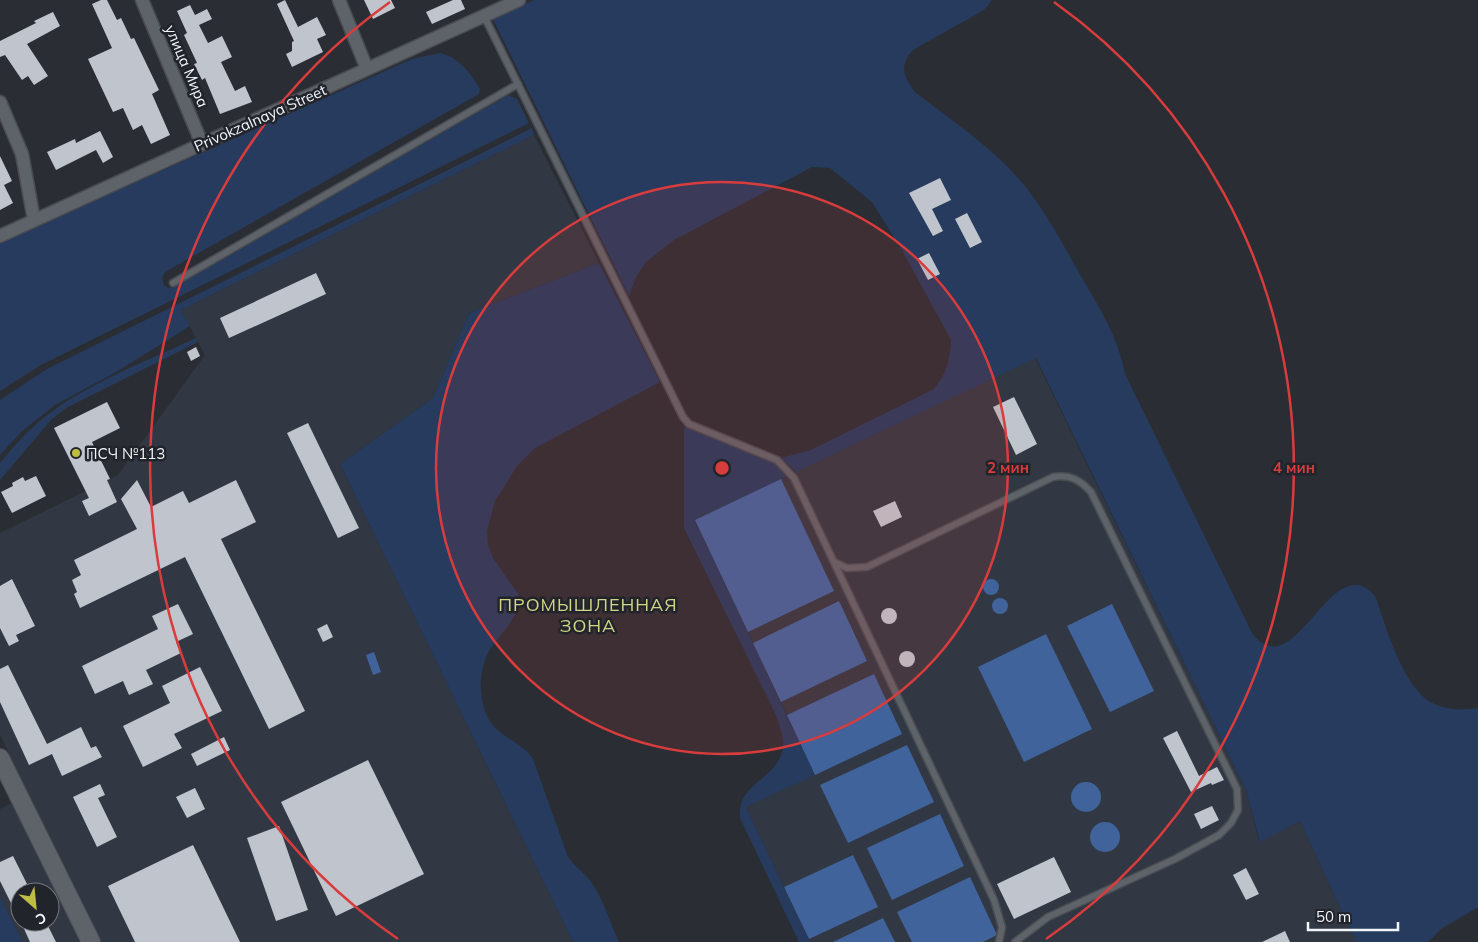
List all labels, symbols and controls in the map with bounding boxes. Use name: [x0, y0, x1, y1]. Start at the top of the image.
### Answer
street label: улица Мира: [161, 22, 213, 110]
street label: Privokzalnaya Street: [191, 80, 329, 156]
place label: ПСЧ №113: [86, 444, 165, 463]
marker: ПСЧ №113: [70, 447, 82, 459]
text: 2 мин: [987, 458, 1029, 477]
text: 4 мин: [1273, 458, 1315, 477]
centre of rings: [713, 459, 731, 477]
district label: ПРОМЫШЛЕННАЯ ЗОНА: [498, 593, 678, 637]
north arrow: [10, 882, 60, 932]
scale bar: [1308, 900, 1398, 932]
text: 50 m: [1316, 907, 1351, 926]
text: С: [33, 908, 49, 929]

